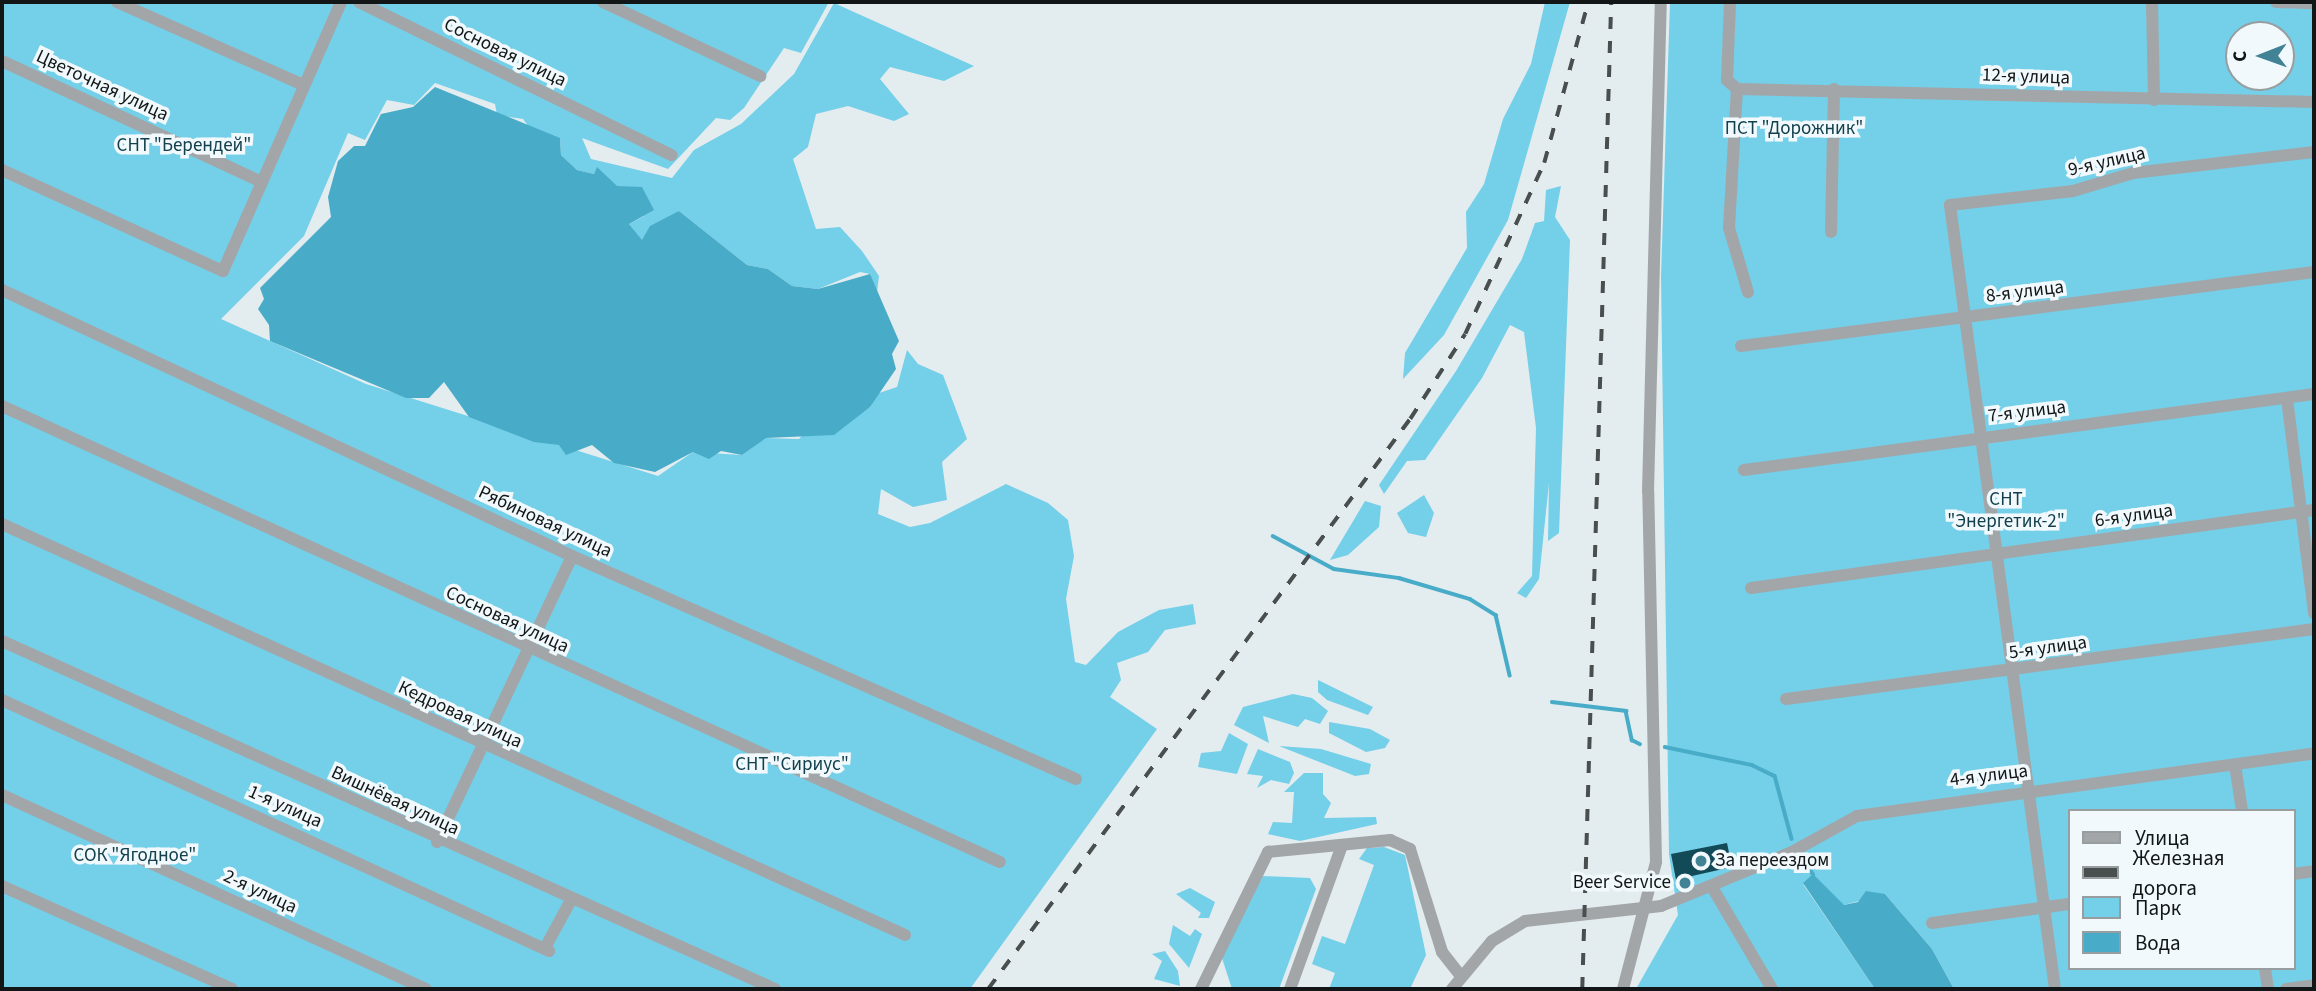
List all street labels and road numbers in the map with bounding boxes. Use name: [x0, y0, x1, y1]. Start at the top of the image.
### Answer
street label: Сосновая улица: [440, 14, 570, 92]
street label: Цветочная улица: [32, 45, 172, 127]
street label: 12-я улица: [1982, 64, 2070, 90]
street label: 9-я улица: [2066, 142, 2148, 182]
street label: 8-я улица: [1985, 276, 2065, 308]
street label: 7-я улица: [1987, 396, 2067, 428]
street label: Рябиновая улица: [475, 481, 615, 563]
street label: 6-я улица: [2094, 499, 2174, 533]
street label: Сосновая улица: [442, 581, 572, 659]
street label: 5-я улица: [2008, 631, 2088, 665]
street label: Кедровая улица: [394, 676, 526, 754]
street label: 4-я улица: [1949, 760, 2029, 792]
street label: Вишнёвая улица: [327, 761, 463, 841]
street label: 1-я улица: [244, 781, 326, 833]
street label: 2-я улица: [220, 865, 300, 919]

